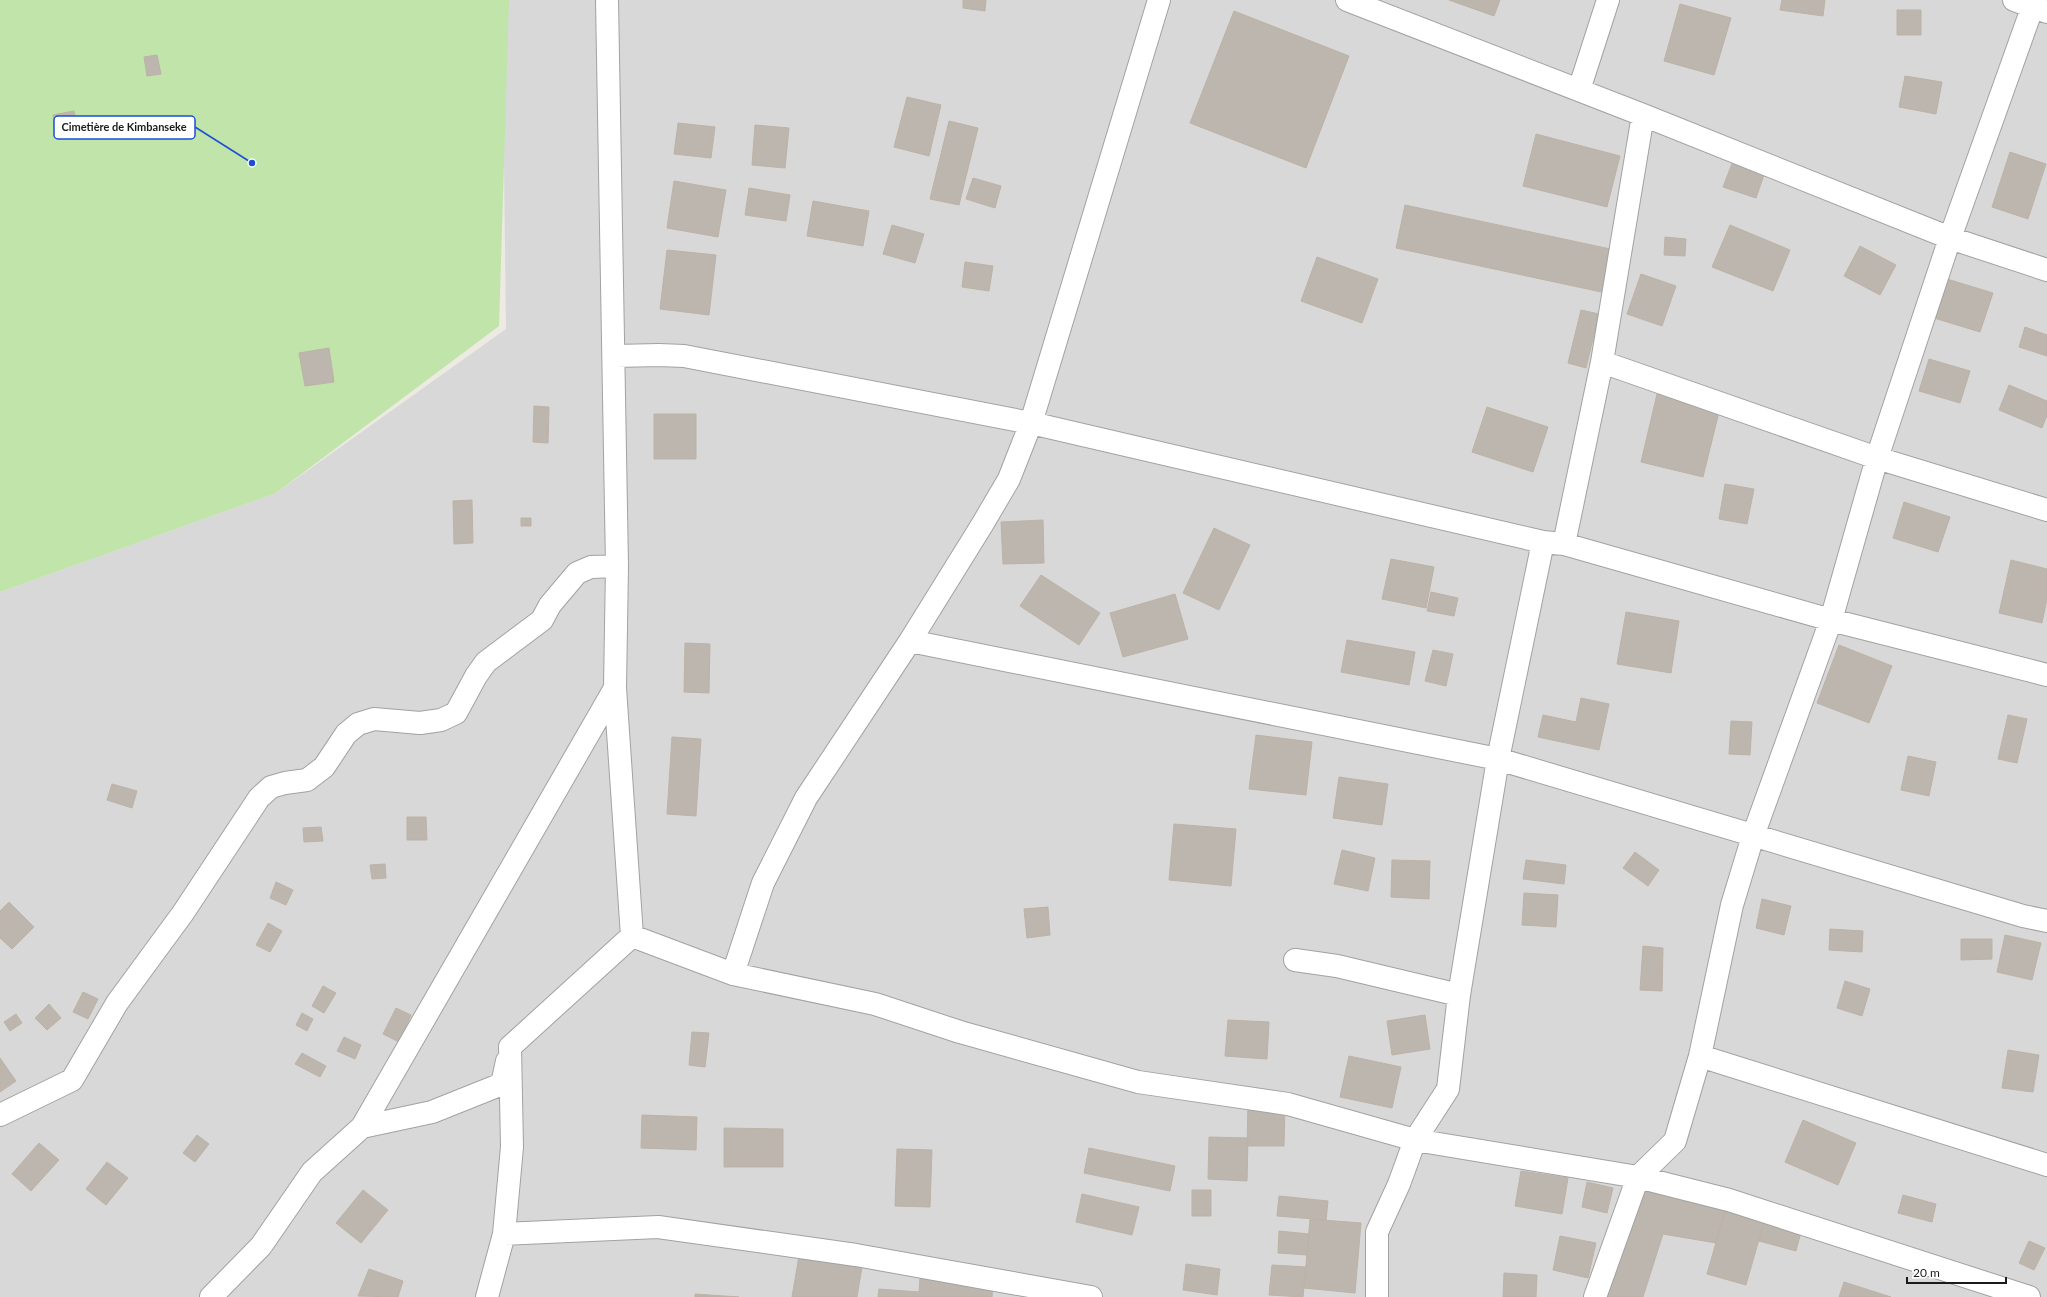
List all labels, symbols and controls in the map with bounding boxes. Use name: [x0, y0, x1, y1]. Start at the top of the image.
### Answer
callout: Cimetière de Kimbanseke: [54, 116, 195, 139]
text: Cimetière de Kimbanseke: [61, 120, 187, 133]
scale bar: [1907, 1259, 2006, 1285]
text: 20 m: [1913, 1265, 1940, 1280]

